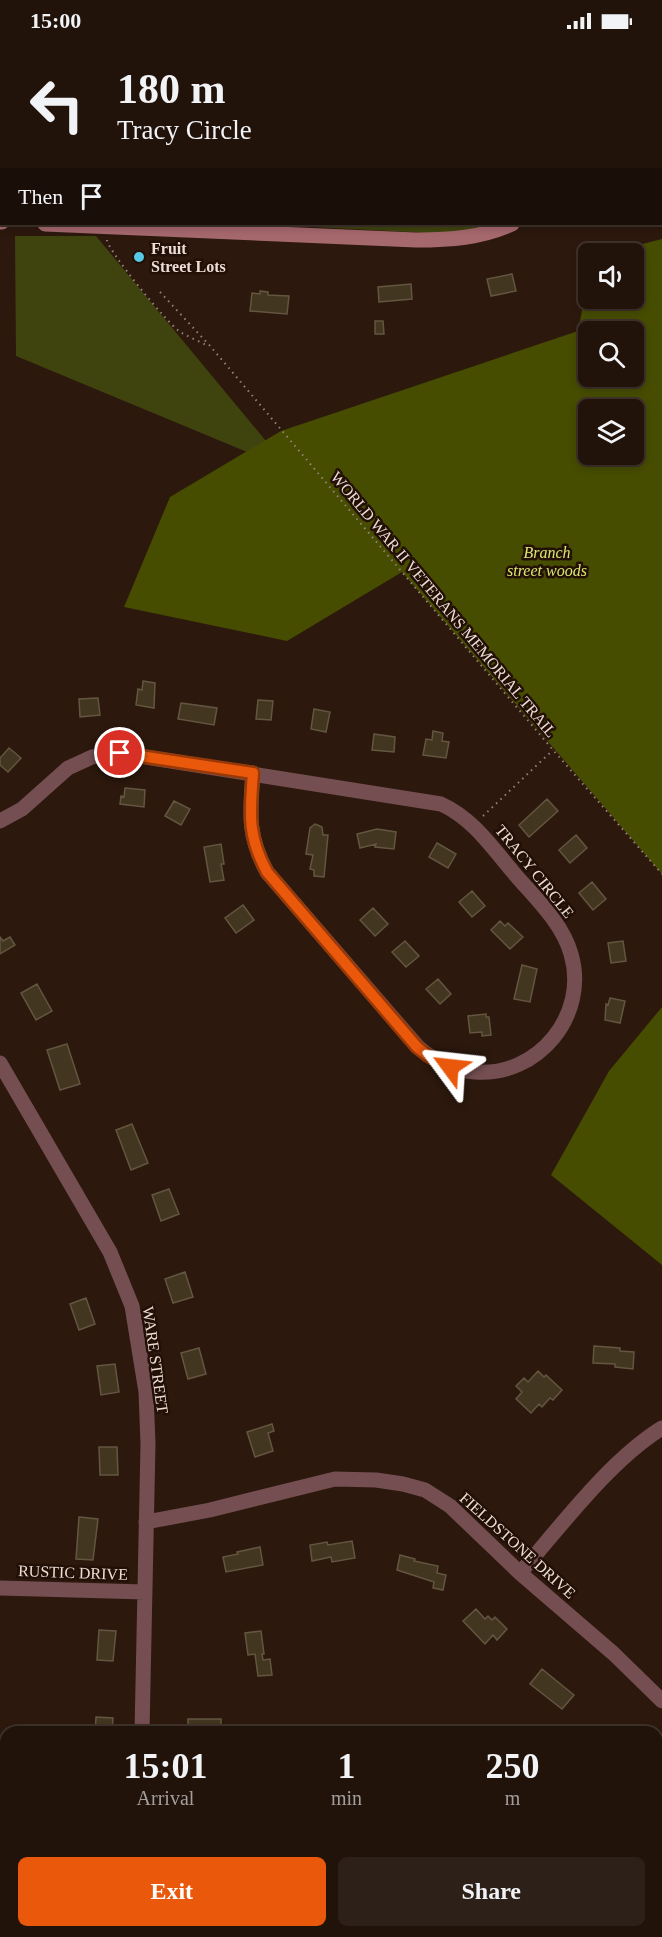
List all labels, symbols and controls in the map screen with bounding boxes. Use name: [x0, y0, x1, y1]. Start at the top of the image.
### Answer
text: 15:00: [30, 8, 81, 33]
icon: left: [18, 66, 96, 144]
text: 180 m: [117, 66, 226, 112]
text: Tracy Circle: [117, 115, 252, 145]
icon: arrive: [75, 180, 108, 213]
text: Then: [18, 184, 63, 209]
place label: Fruit Street Lots: [151, 240, 226, 275]
map controls: [578, 243, 644, 465]
button: sound: [578, 243, 644, 309]
marker: Fruit Street Lots: [132, 250, 146, 264]
button: search: [578, 321, 644, 387]
button: layers: [578, 399, 644, 465]
street label: WORLD WAR II VETERANS MEMORIAL TRAIL: [327, 468, 560, 740]
park label: Branch street woods: [507, 544, 587, 579]
pin: [94, 727, 145, 778]
icon: arrive: [103, 736, 136, 769]
street label: TRACY CIRCLE: [492, 821, 577, 921]
position arrow: [418, 1035, 482, 1099]
street label: WARE STREET: [140, 1305, 171, 1415]
street label: FIELDSTONE DRIVE: [456, 1489, 579, 1602]
street label: RUSTIC DRIVE: [18, 1562, 128, 1583]
text: 15:01: [123, 1746, 207, 1786]
text: 1: [338, 1746, 356, 1786]
text: 250: [486, 1746, 540, 1786]
text: Arrival: [137, 1787, 194, 1809]
text: min: [331, 1787, 362, 1809]
text: m: [505, 1787, 520, 1809]
button: Exit: [18, 1857, 326, 1926]
button: Share: [338, 1857, 645, 1926]

